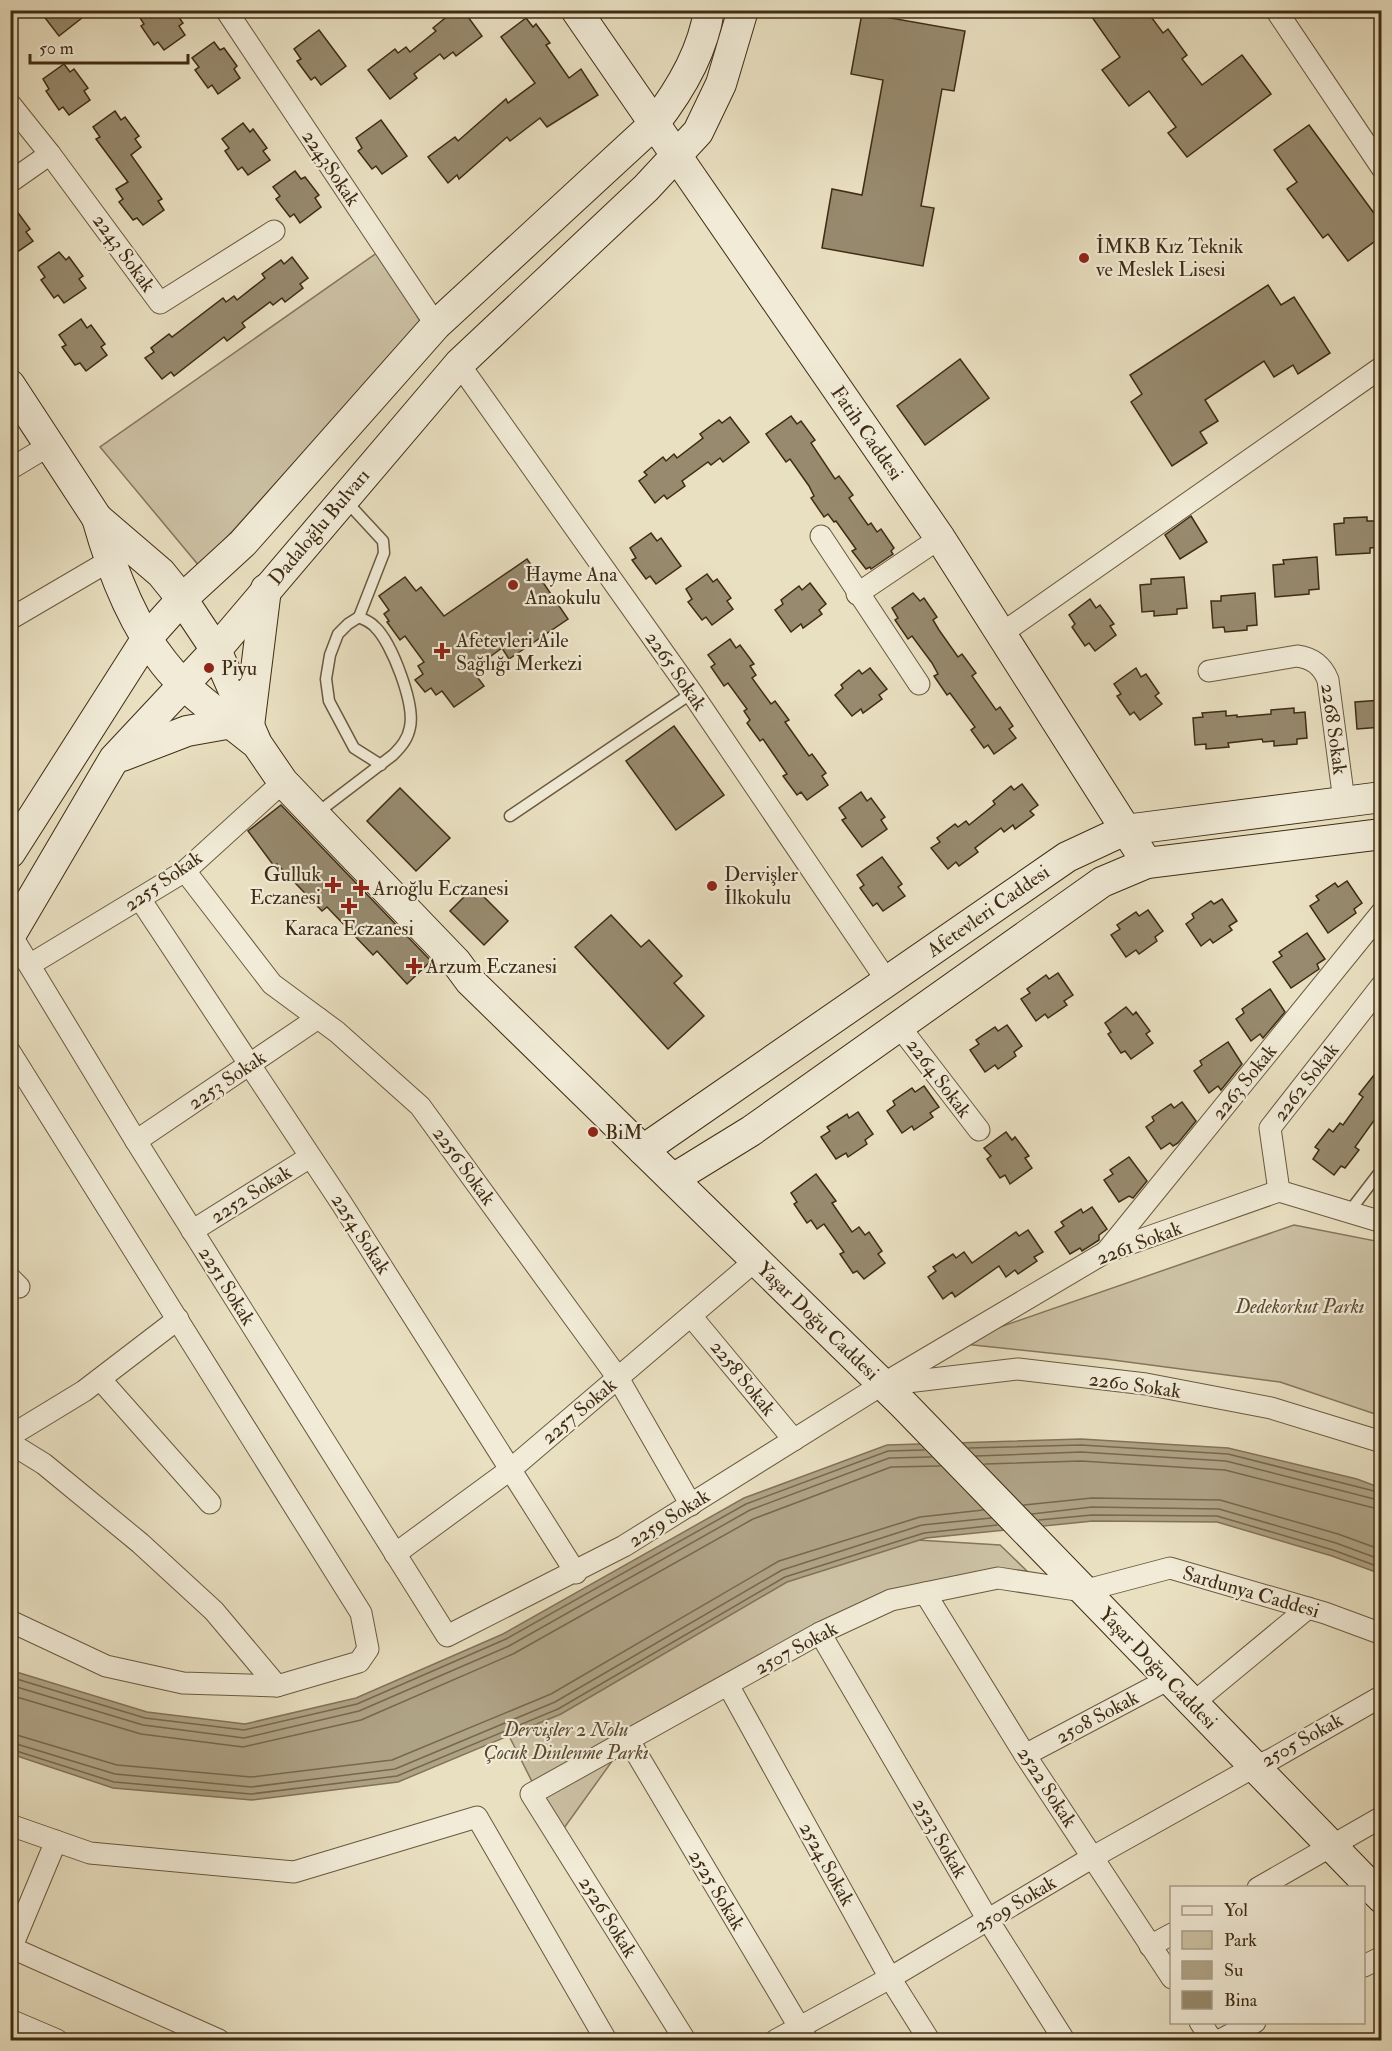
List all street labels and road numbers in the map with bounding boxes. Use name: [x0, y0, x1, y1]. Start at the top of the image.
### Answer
street label: 2243Sokak: [296, 125, 366, 211]
street label: 2243 Sokak: [87, 209, 161, 297]
street label: Fatih Caddesi: [825, 381, 909, 485]
street label: Dadaloğlu Bulvarı: [263, 464, 375, 590]
street label: 2265 Sokak: [640, 626, 713, 716]
street label: 2268 Sokak: [1315, 682, 1353, 777]
street label: 2255 Sokak: [119, 845, 207, 917]
street label: Afetevleri Caddesi: [921, 859, 1054, 963]
street label: 2264 Sokak: [901, 1033, 977, 1123]
street label: 2262 Sokak: [1268, 1038, 1345, 1126]
street label: 2263 Sokak: [1206, 1039, 1282, 1125]
street label: 2253 Sokak: [183, 1045, 271, 1115]
street label: 2256 Sokak: [427, 1122, 501, 1211]
street label: 2252 Sokak: [206, 1159, 297, 1229]
street label: 2254 Sokak: [326, 1189, 397, 1279]
street label: 2261 Sokak: [1093, 1215, 1186, 1271]
street label: 2251 Sokak: [193, 1242, 261, 1330]
street label: Yaşar Doğu Caddesi: [752, 1256, 884, 1386]
street label: 2258 Sokak: [705, 1335, 781, 1421]
street label: 2260 Sokak: [1087, 1366, 1183, 1404]
street label: 2257 Sokak: [536, 1372, 622, 1450]
street label: 2259 Sokak: [624, 1483, 715, 1553]
street label: Sardunya Caddesi: [1180, 1561, 1322, 1623]
street label: Yaşar Doğu Caddesi: [1093, 1602, 1223, 1734]
street label: 2507 Sokak: [750, 1616, 842, 1680]
street label: 2508 Sokak: [1051, 1685, 1143, 1749]
street label: 2505 Sokak: [1257, 1707, 1348, 1773]
street label: 2522 Sokak: [1012, 1742, 1083, 1832]
street label: 2523 Sokak: [907, 1793, 973, 1883]
street label: 2524 Sokak: [794, 1818, 860, 1911]
street label: 2525 Sokak: [683, 1845, 751, 1935]
street label: 2509 Sokak: [969, 1870, 1061, 1938]
street label: 2526 Sokak: [573, 1872, 643, 1963]

